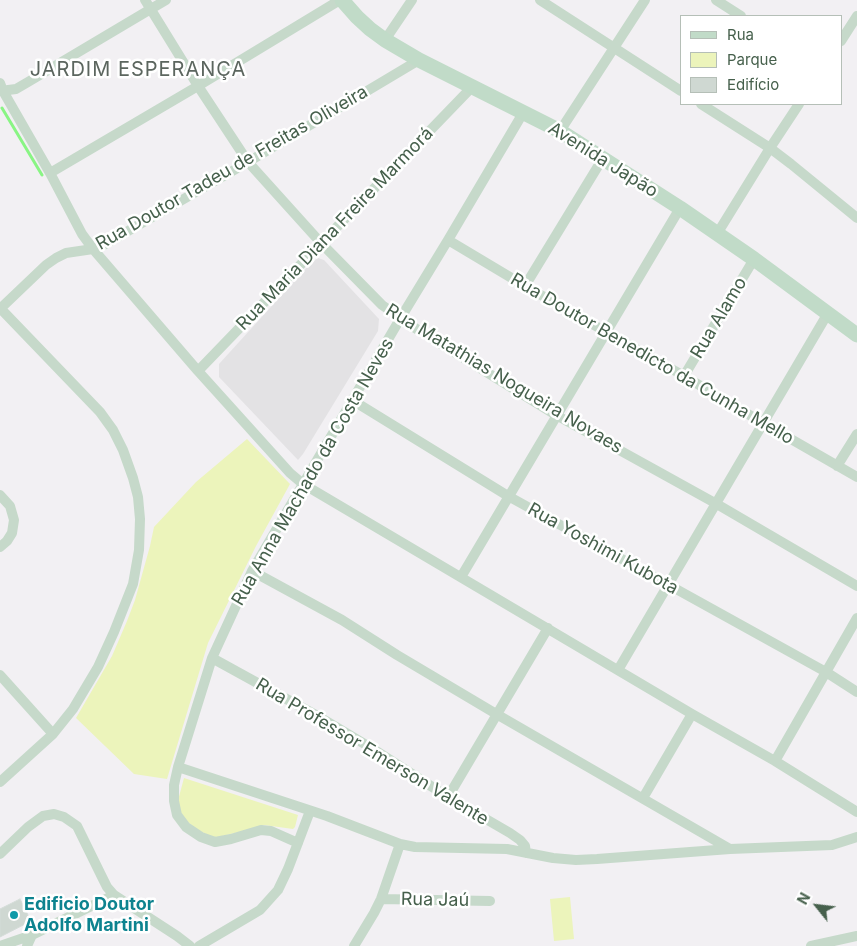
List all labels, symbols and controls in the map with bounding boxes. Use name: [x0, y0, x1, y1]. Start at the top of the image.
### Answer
legend: [680, 15, 842, 105]
text: Rua: [727, 25, 754, 44]
text: Parque: [727, 50, 777, 69]
district label: JARDIM ESPERANÇA: [28, 58, 248, 82]
text: Edifício: [727, 75, 779, 94]
street label: Rua Doutor Tadeu de Freitas Oliveira: [92, 81, 372, 255]
street label: Avenida Japão: [544, 118, 662, 202]
street label: Rua Maria Diana Freire Marmorá: [232, 123, 438, 335]
street label: Rua Doutor Benedicto da Cunha Mello: [507, 269, 797, 449]
street label: Rua Alamo: [686, 274, 752, 362]
street label: Rua Matathias Nogueira Novaes: [382, 300, 626, 458]
street label: Rua Anna Machado da Costa Neves: [227, 335, 399, 609]
street label: Rua Yoshimi Kubota: [524, 499, 682, 599]
street label: Rua Professor Emerson Valente: [252, 674, 492, 830]
north arrow: [792, 881, 842, 931]
street label: Rua Jaú: [401, 889, 469, 911]
text: N: [793, 890, 813, 907]
place label: Edificio Doutor Adolfo Martini: [24, 894, 154, 936]
marker: Edificio Doutor Adolfo Martini: [8, 909, 20, 921]

